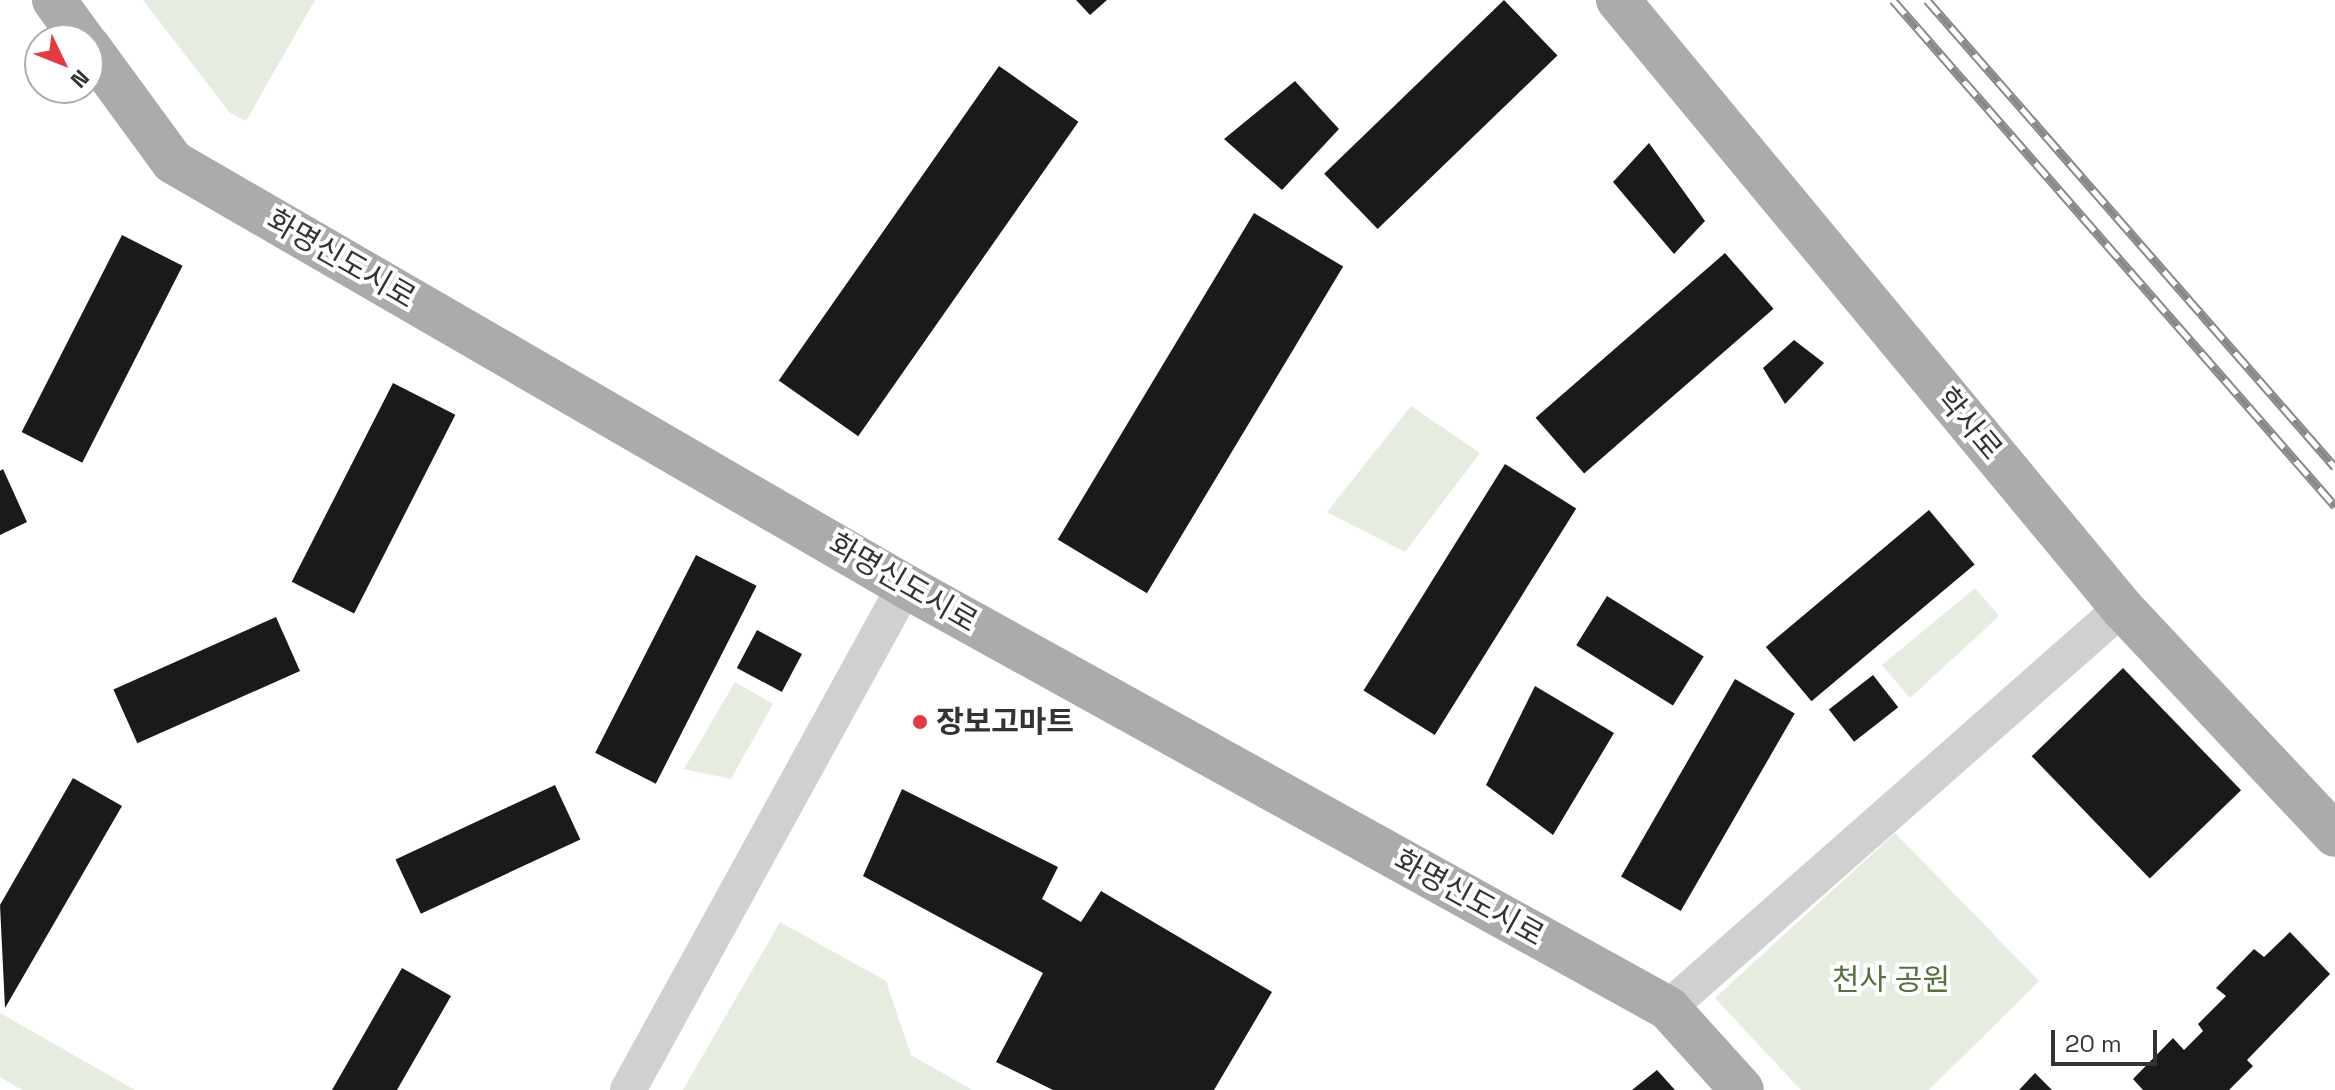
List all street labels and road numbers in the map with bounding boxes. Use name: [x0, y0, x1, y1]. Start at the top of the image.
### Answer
street label: 화명신도시로: [260, 202, 422, 316]
street label: 학사로: [1929, 381, 2009, 467]
street label: 화명신도시로: [822, 526, 984, 640]
street label: 화명신도시로: [1388, 842, 1550, 954]

